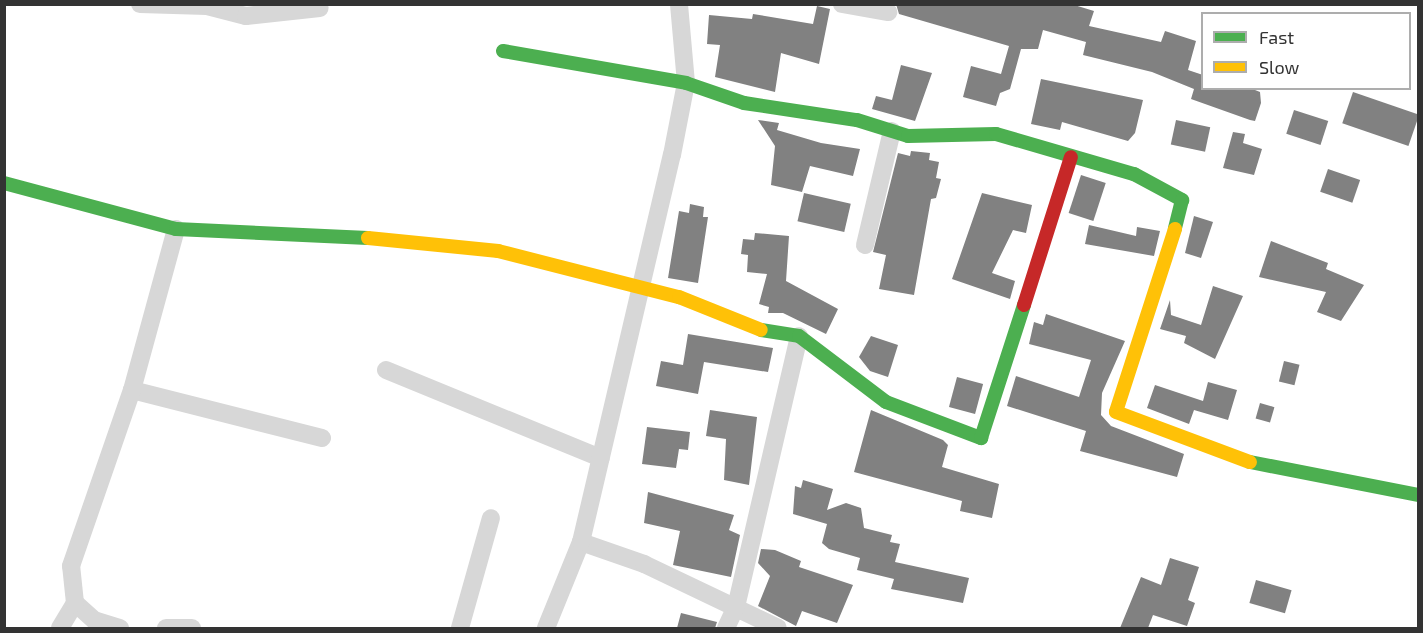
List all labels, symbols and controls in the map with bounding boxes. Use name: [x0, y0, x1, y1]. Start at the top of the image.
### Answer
legend: [1201, 12, 1411, 90]
text: Fast: [1259, 26, 1294, 48]
text: Slow: [1259, 56, 1299, 78]

